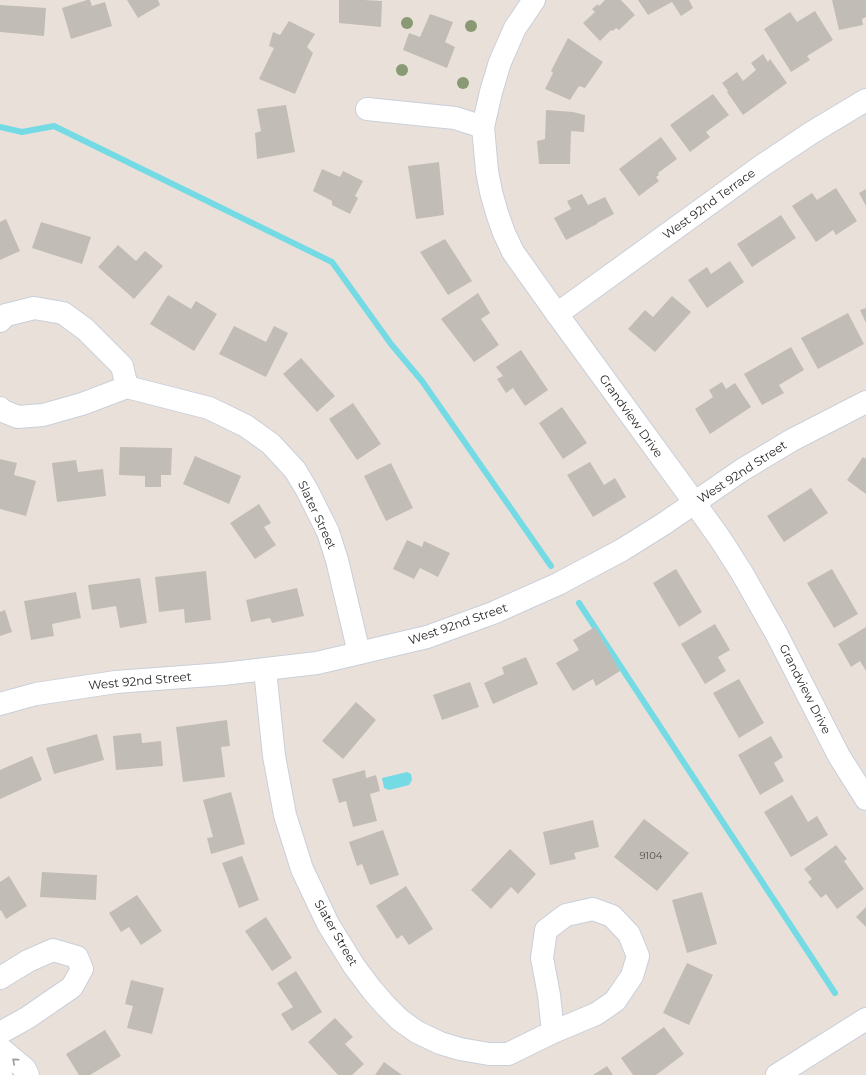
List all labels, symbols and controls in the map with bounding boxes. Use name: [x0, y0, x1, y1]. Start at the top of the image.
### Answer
street label: West 92nd Terrace: [659, 165, 758, 242]
street label: Grandview Drive: [596, 371, 667, 460]
street label: West 92nd Street: [694, 437, 789, 506]
street label: Slater Street: [295, 478, 340, 552]
street label: West 92nd Street: [406, 600, 509, 647]
street label: Grandview Drive: [776, 641, 835, 736]
street label: West 92nd Street: [88, 669, 192, 692]
house number: 9104: [640, 849, 663, 862]
street label: Slater Street: [311, 897, 361, 969]
one-way arrow: [12, 1058, 20, 1065]

